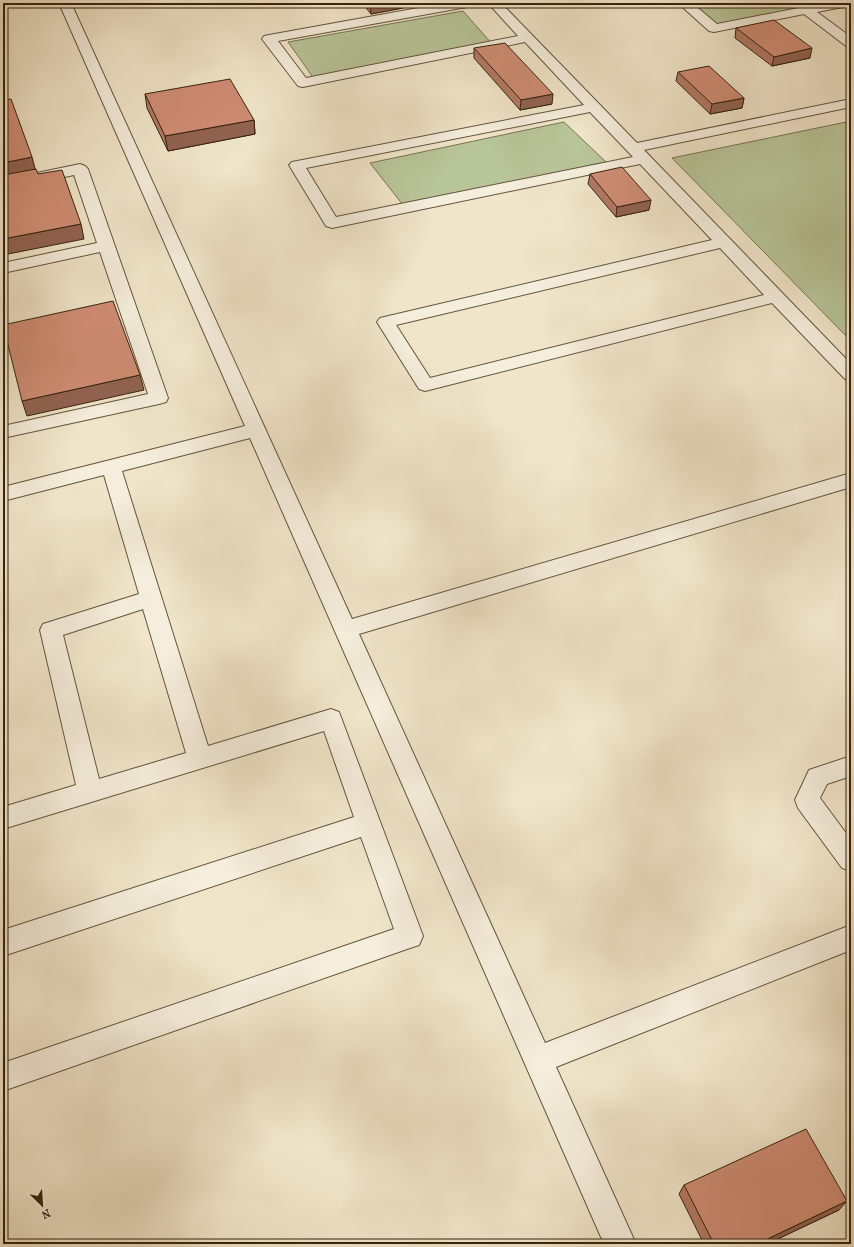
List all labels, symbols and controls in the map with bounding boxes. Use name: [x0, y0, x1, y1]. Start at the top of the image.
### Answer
north arrow: [22, 1185, 62, 1225]
text: N: [39, 1206, 53, 1222]

